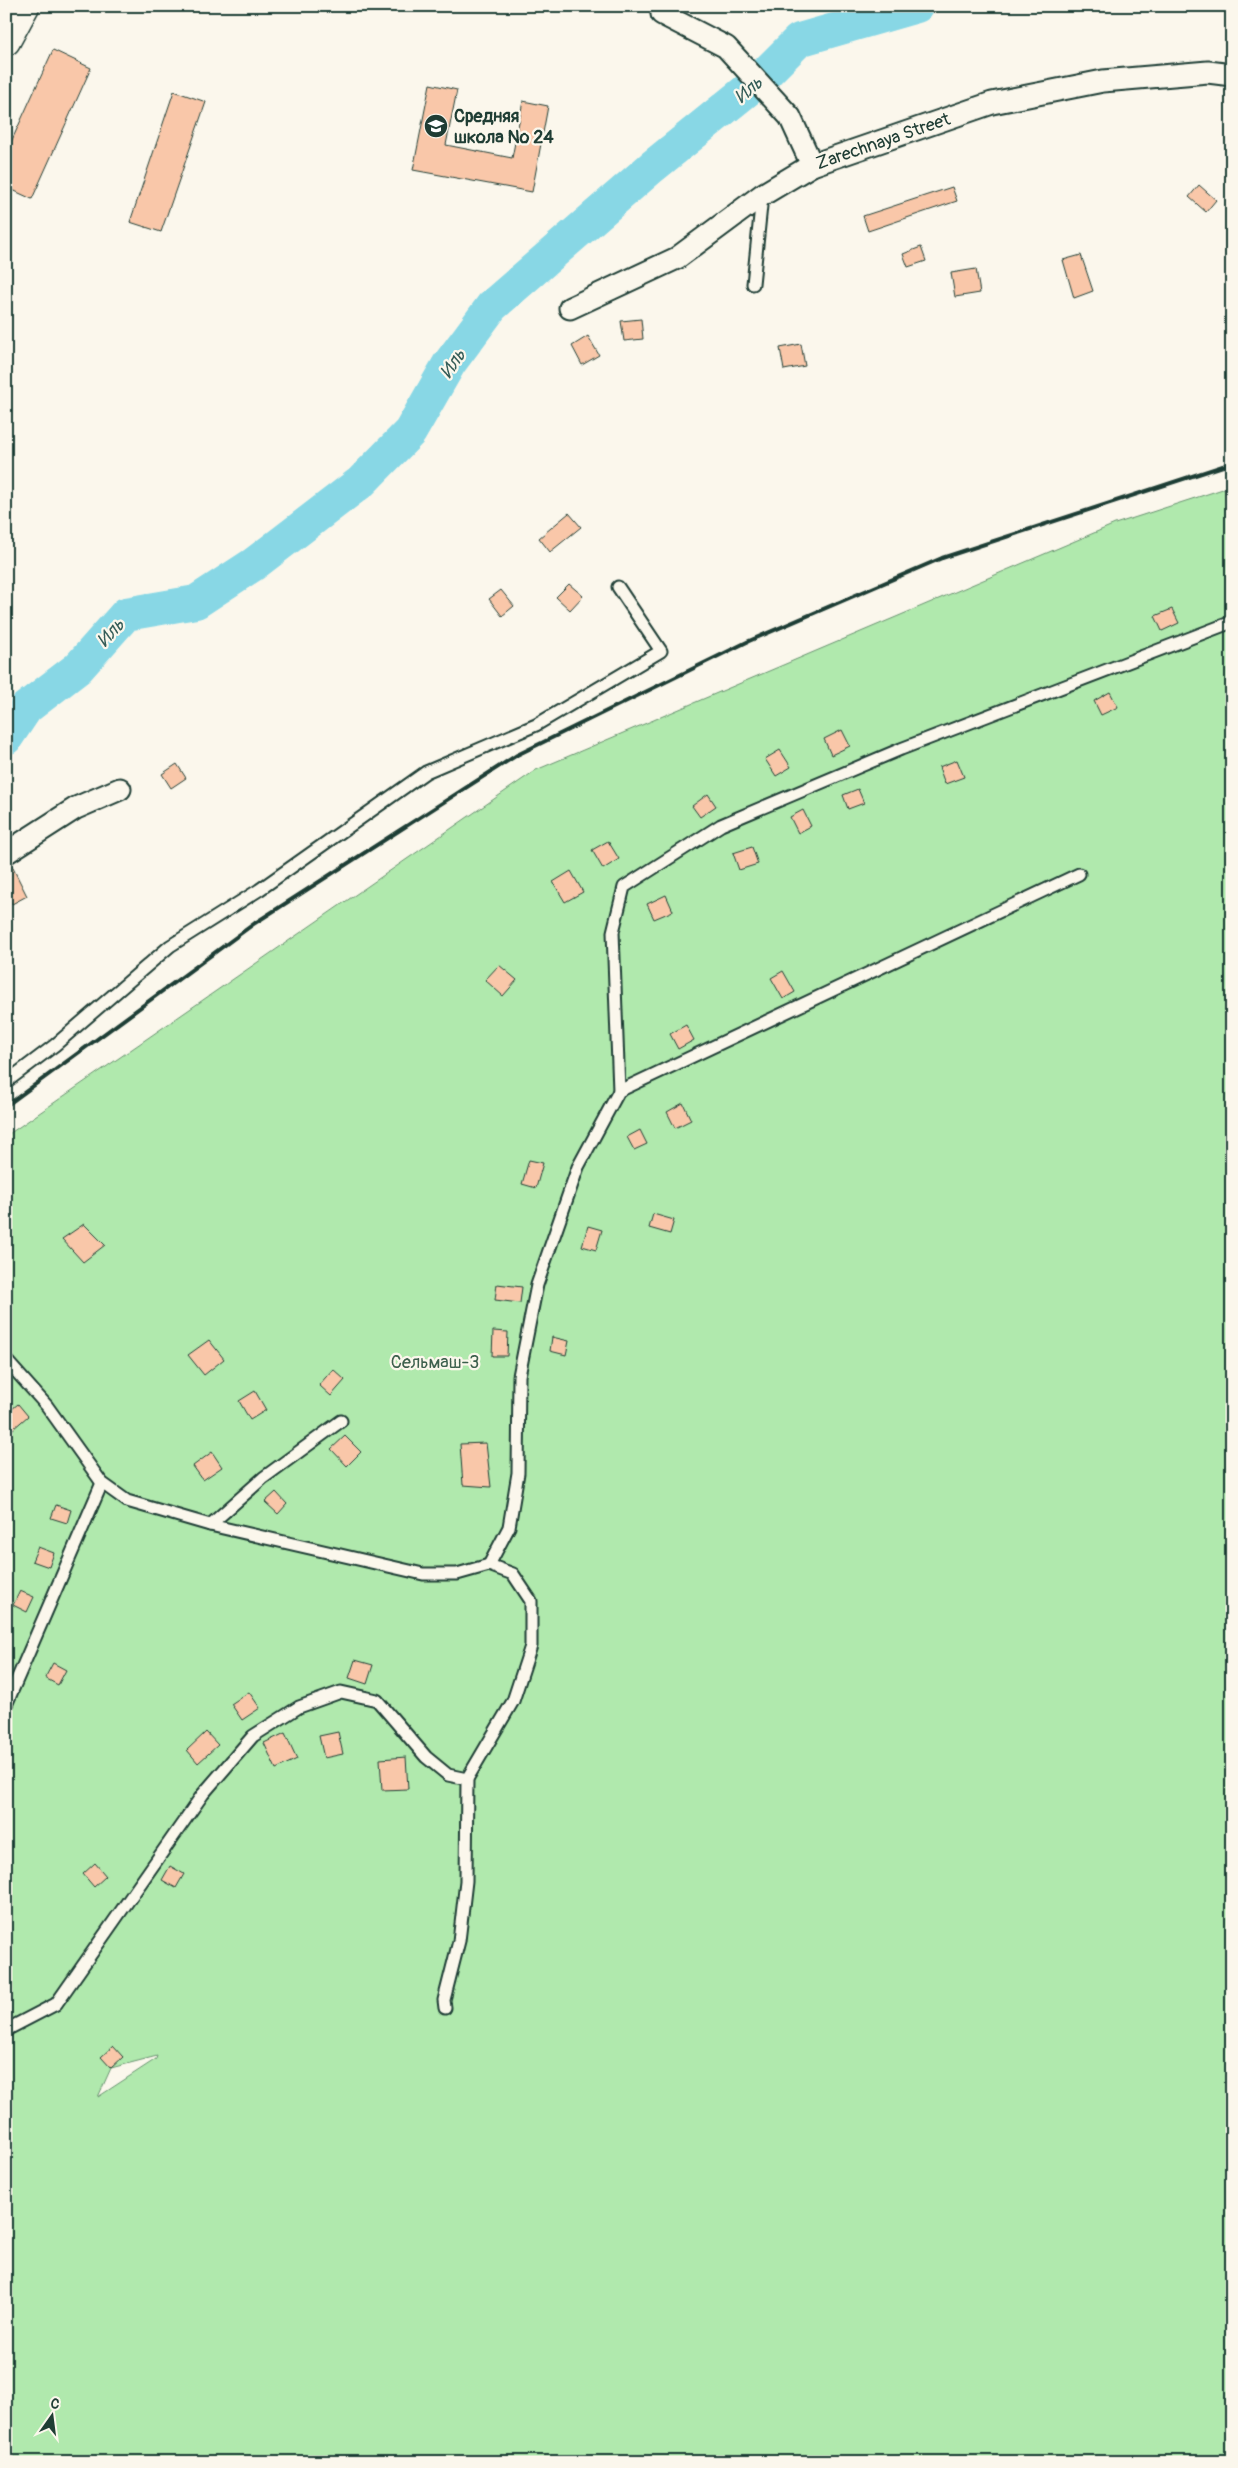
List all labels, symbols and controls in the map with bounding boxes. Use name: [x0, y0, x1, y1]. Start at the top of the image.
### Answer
water label: Иль: [729, 71, 768, 109]
place label: Средняя школа № 24: [454, 105, 554, 149]
street label: Zarechnaya Street: [813, 107, 954, 175]
school or university icon: Средняя школа № 24: [423, 113, 449, 139]
water label: Иль: [434, 344, 471, 383]
water label: Иль: [92, 613, 130, 652]
park label: Сельмаш-3: [391, 1351, 479, 1374]
north arrow: [28, 2390, 78, 2440]
text: С: [49, 2395, 62, 2413]

